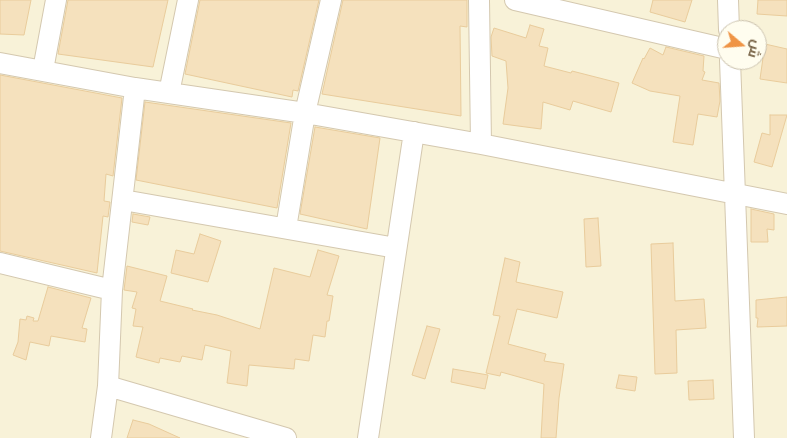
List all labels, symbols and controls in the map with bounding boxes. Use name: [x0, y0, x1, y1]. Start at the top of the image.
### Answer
north arrow: [717, 20, 767, 70]
text: ش: [744, 38, 768, 61]

